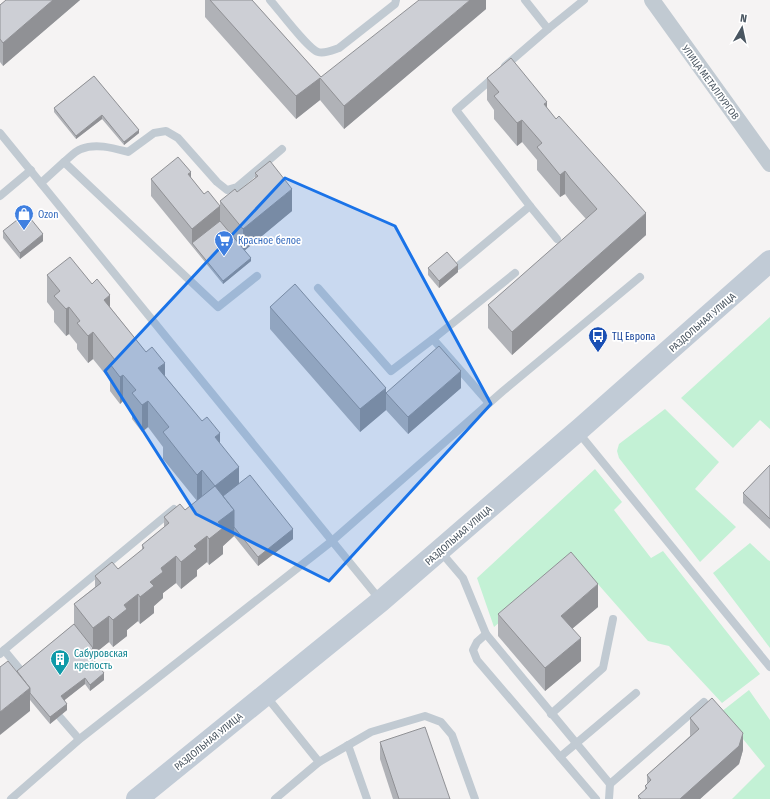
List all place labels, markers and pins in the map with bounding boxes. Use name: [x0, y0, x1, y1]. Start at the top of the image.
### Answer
shop icon: Ozon: [13, 203, 35, 231]
place label: Ozon: [38, 209, 59, 221]
supermarket icon: Красное белое: [213, 229, 235, 257]
place label: Красное белое: [238, 235, 301, 247]
bus stop icon: ТЦ Европа: [587, 325, 609, 353]
place label: ТЦ Европа: [612, 331, 656, 343]
building icon: Сабуровская крепость: [49, 648, 71, 676]
place label: Сабуровская крепость: [74, 648, 128, 672]

